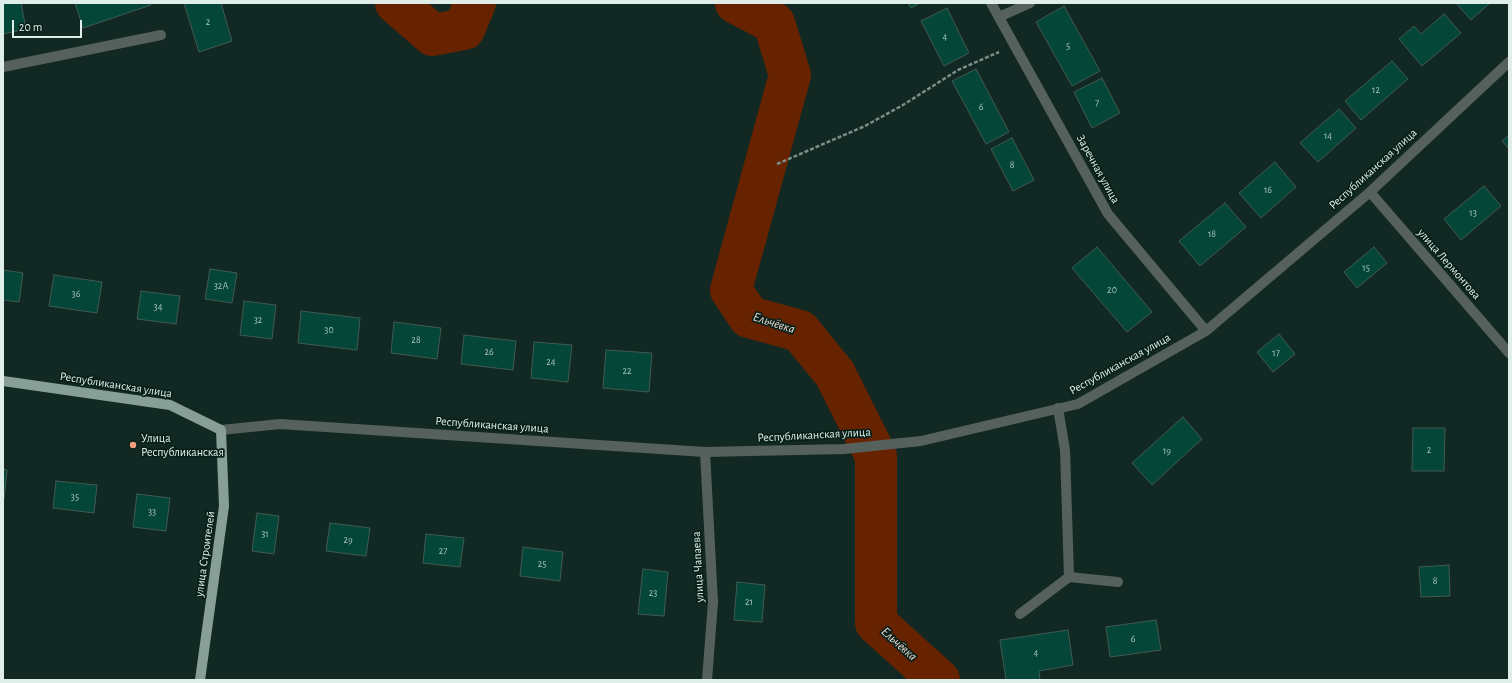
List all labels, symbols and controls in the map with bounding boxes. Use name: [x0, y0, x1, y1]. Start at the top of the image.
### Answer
scale bar: [14, 12, 84, 38]
house number: 2: [206, 16, 210, 28]
text: 20 m: [19, 21, 42, 33]
house number: 4: [943, 31, 947, 43]
house number: 5: [1066, 40, 1070, 52]
house number: 12: [1372, 84, 1380, 96]
house number: 7: [1095, 97, 1099, 109]
house number: 6: [979, 101, 983, 113]
street label: Республиканская улица: [1326, 126, 1420, 212]
house number: 14: [1324, 130, 1332, 142]
street label: Заречная улица: [1073, 132, 1123, 206]
house number: 8: [1010, 159, 1014, 171]
house number: 16: [1264, 184, 1272, 196]
house number: 13: [1469, 207, 1477, 219]
street label: улица Лермонтова: [1414, 226, 1484, 302]
house number: 18: [1208, 228, 1216, 240]
house number: 15: [1362, 262, 1370, 274]
house number: 32А: [214, 280, 228, 292]
house number: 20: [1107, 284, 1117, 296]
house number: 36: [72, 288, 80, 300]
house number: 34: [154, 301, 162, 313]
water label: Ельчёвка: [751, 309, 797, 337]
house number: 32: [254, 314, 262, 326]
house number: 30: [324, 324, 334, 336]
street label: Республиканская улица: [1067, 330, 1173, 398]
house number: 28: [411, 334, 421, 346]
house number: 26: [484, 346, 494, 358]
house number: 17: [1272, 347, 1280, 359]
house number: 24: [546, 356, 556, 368]
house number: 22: [622, 365, 632, 377]
street label: Республиканская улица: [59, 369, 173, 401]
street label: Республиканская улица: [435, 414, 549, 436]
street label: Республиканская улица: [757, 425, 871, 445]
place label: Улица Республиканская: [141, 431, 224, 459]
marker: Улица Республиканская: [128, 440, 138, 450]
house number: 2: [1427, 444, 1431, 456]
house number: 19: [1163, 445, 1171, 457]
house number: 35: [71, 491, 79, 503]
house number: 33: [148, 506, 156, 518]
street label: улица Строителей: [192, 510, 218, 598]
house number: 31: [261, 528, 269, 540]
street label: улица Чапаева: [689, 531, 707, 603]
house number: 29: [343, 534, 353, 546]
house number: 27: [439, 545, 447, 557]
house number: 25: [538, 558, 546, 570]
house number: 8: [1433, 575, 1437, 587]
house number: 23: [649, 587, 657, 599]
house number: 21: [745, 596, 753, 608]
water label: Ельчёвка: [878, 624, 920, 664]
house number: 6: [1131, 633, 1135, 645]
house number: 4: [1034, 647, 1038, 659]

